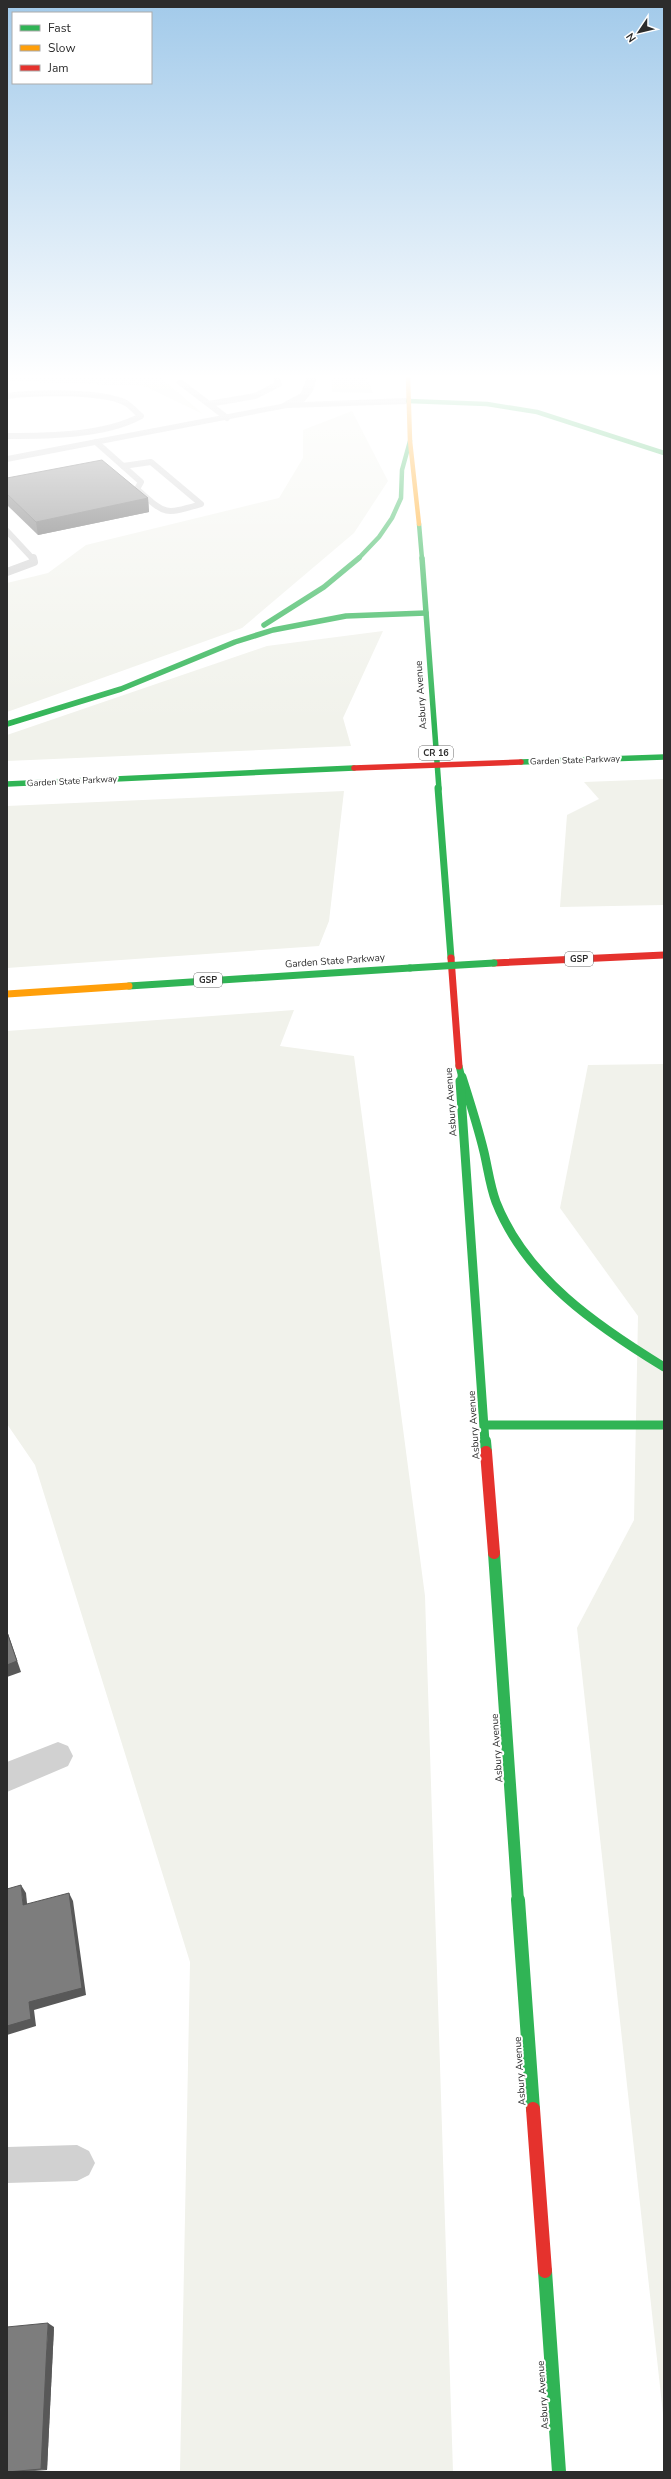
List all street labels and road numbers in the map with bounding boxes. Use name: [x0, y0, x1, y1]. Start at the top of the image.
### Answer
street label: Asbury Avenue: [412, 660, 430, 730]
road number: CR 16: [419, 746, 453, 760]
street label: Garden State Parkway: [530, 752, 621, 768]
street label: Garden State Parkway: [27, 773, 118, 789]
street label: Garden State Parkway: [285, 950, 386, 971]
road number: GSP: [565, 952, 593, 966]
road number: GSP: [194, 973, 222, 987]
street label: Asbury Avenue: [442, 1067, 460, 1137]
street label: Asbury Avenue: [465, 1390, 483, 1460]
street label: Asbury Avenue: [488, 1713, 506, 1783]
street label: Asbury Avenue: [511, 2036, 529, 2106]
street label: Asbury Avenue: [534, 2360, 552, 2430]

